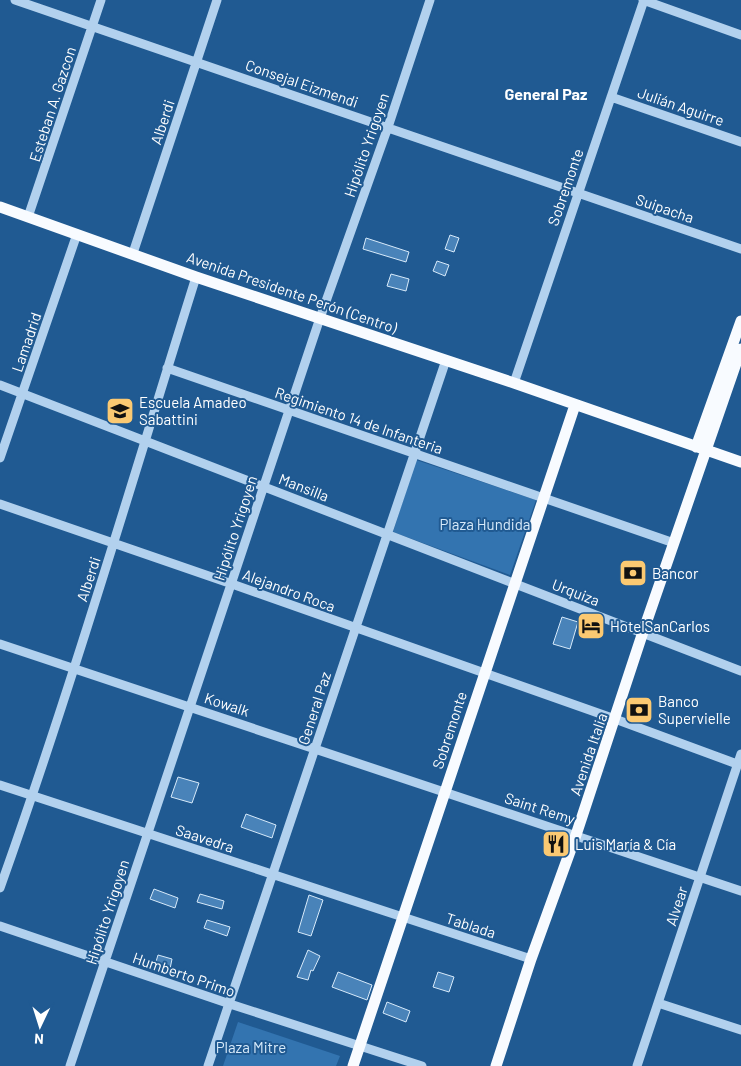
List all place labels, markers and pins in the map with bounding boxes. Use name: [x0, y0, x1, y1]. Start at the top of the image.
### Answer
place label: Escuela Amadeo Sabattini: [139, 393, 247, 428]
school or university icon: Escuela Amadeo Sabattini: [105, 396, 135, 426]
bank icon: Bancor: [618, 558, 648, 588]
place label: Bancor: [652, 564, 699, 582]
hotel icon: HotelSanCarlos: [576, 611, 606, 641]
place label: HotelSanCarlos: [610, 617, 710, 635]
place label: Banco Supervielle: [658, 692, 731, 727]
bank icon: Banco Supervielle: [624, 695, 654, 725]
restaurant icon: Luis María & Cía: [541, 829, 571, 859]
place label: Luis María & Cía: [575, 835, 676, 853]

